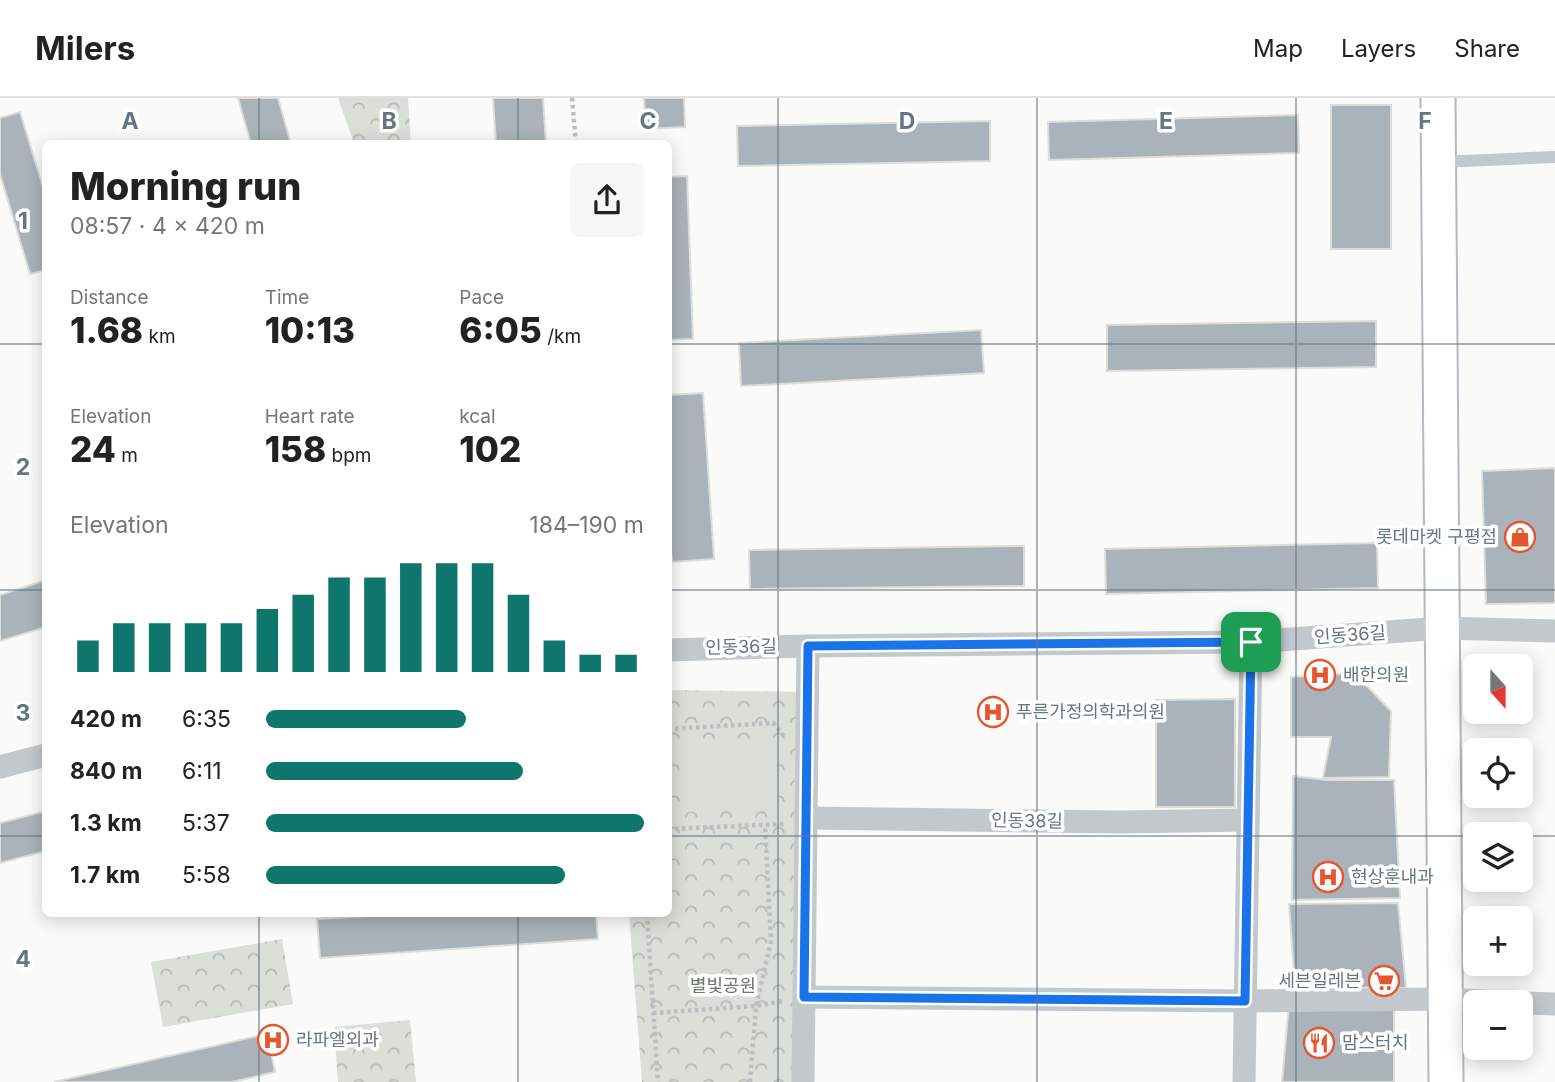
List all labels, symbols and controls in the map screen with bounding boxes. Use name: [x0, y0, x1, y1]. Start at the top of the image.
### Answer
text: Milers: [35, 28, 135, 68]
text: Map: [1253, 34, 1303, 63]
text: Layers: [1341, 34, 1416, 63]
text: Share: [1454, 34, 1520, 63]
text: A: [121, 107, 139, 135]
text: B: [381, 107, 397, 135]
text: C: [639, 107, 657, 135]
text: D: [899, 107, 915, 135]
text: E: [1159, 107, 1173, 135]
text: F: [1418, 107, 1432, 135]
text: Morning run: [70, 163, 301, 209]
button: share: [570, 163, 644, 237]
text: 1: [18, 207, 28, 235]
text: 08:57 · 4 × 420 m: [70, 212, 265, 240]
text: Distance: [70, 286, 148, 309]
text: Time: [265, 286, 309, 309]
text: Pace: [459, 286, 504, 309]
text: 1.68: [70, 309, 143, 351]
text: 10:13: [265, 309, 355, 351]
text: 6:05: [459, 309, 542, 351]
text: km: [143, 325, 176, 348]
text: /km: [542, 325, 581, 348]
text: Elevation: [70, 405, 151, 428]
text: Heart rate: [265, 405, 355, 428]
text: kcal: [459, 405, 496, 428]
text: 24: [70, 428, 116, 470]
text: 158: [265, 428, 326, 470]
text: 102: [459, 428, 521, 470]
text: m: [116, 444, 138, 467]
text: bpm: [326, 444, 371, 467]
text: 2: [16, 453, 30, 481]
text: Elevation: [70, 511, 169, 539]
text: 184–190 m: [529, 511, 644, 539]
shop icon: 롯데마켓 구평점: [1503, 520, 1537, 554]
place label: 롯데마켓 구평점: [1376, 526, 1497, 547]
pin: [1221, 612, 1281, 672]
street label: 인동36길: [1313, 622, 1387, 647]
icon: arrive: [1232, 623, 1270, 661]
street label: 인동36길: [705, 635, 777, 658]
north arrow: [1463, 654, 1533, 724]
map controls: [1463, 654, 1533, 1060]
hospital icon: 배한의원: [1303, 658, 1337, 692]
place label: 배한의원: [1343, 664, 1409, 685]
hospital icon: 푸른가정의학과의원: [976, 695, 1010, 729]
text: 3: [16, 699, 30, 727]
place label: 푸른가정의학과의원: [1016, 701, 1165, 722]
text: 420 m: [70, 705, 142, 733]
text: 6:35: [182, 705, 231, 733]
button: locate: [1463, 738, 1533, 808]
text: 840 m: [70, 757, 142, 785]
text: 6:11: [182, 757, 222, 785]
text: 1.3 km: [70, 809, 142, 837]
text: 5:37: [182, 809, 230, 837]
street label: 인동38길: [991, 809, 1063, 832]
button: layers: [1463, 822, 1533, 892]
hospital icon: 현상훈내과: [1311, 860, 1345, 894]
text: 1.7 km: [70, 861, 140, 889]
text: 5:58: [182, 861, 231, 889]
place label: 현상훈내과: [1351, 866, 1434, 887]
button: +: [1463, 906, 1533, 976]
text: 4: [15, 945, 31, 973]
supermarket icon: 세븐일레븐: [1367, 964, 1401, 998]
place label: 세븐일레븐: [1278, 970, 1361, 991]
park label: 별빛공원: [690, 975, 756, 996]
button: −: [1463, 990, 1533, 1060]
hospital icon: 라파엘외과: [256, 1023, 290, 1057]
restaurant icon: 맘스터치: [1302, 1026, 1336, 1060]
place label: 라파엘외과: [296, 1029, 379, 1050]
place label: 맘스터치: [1342, 1032, 1408, 1053]

